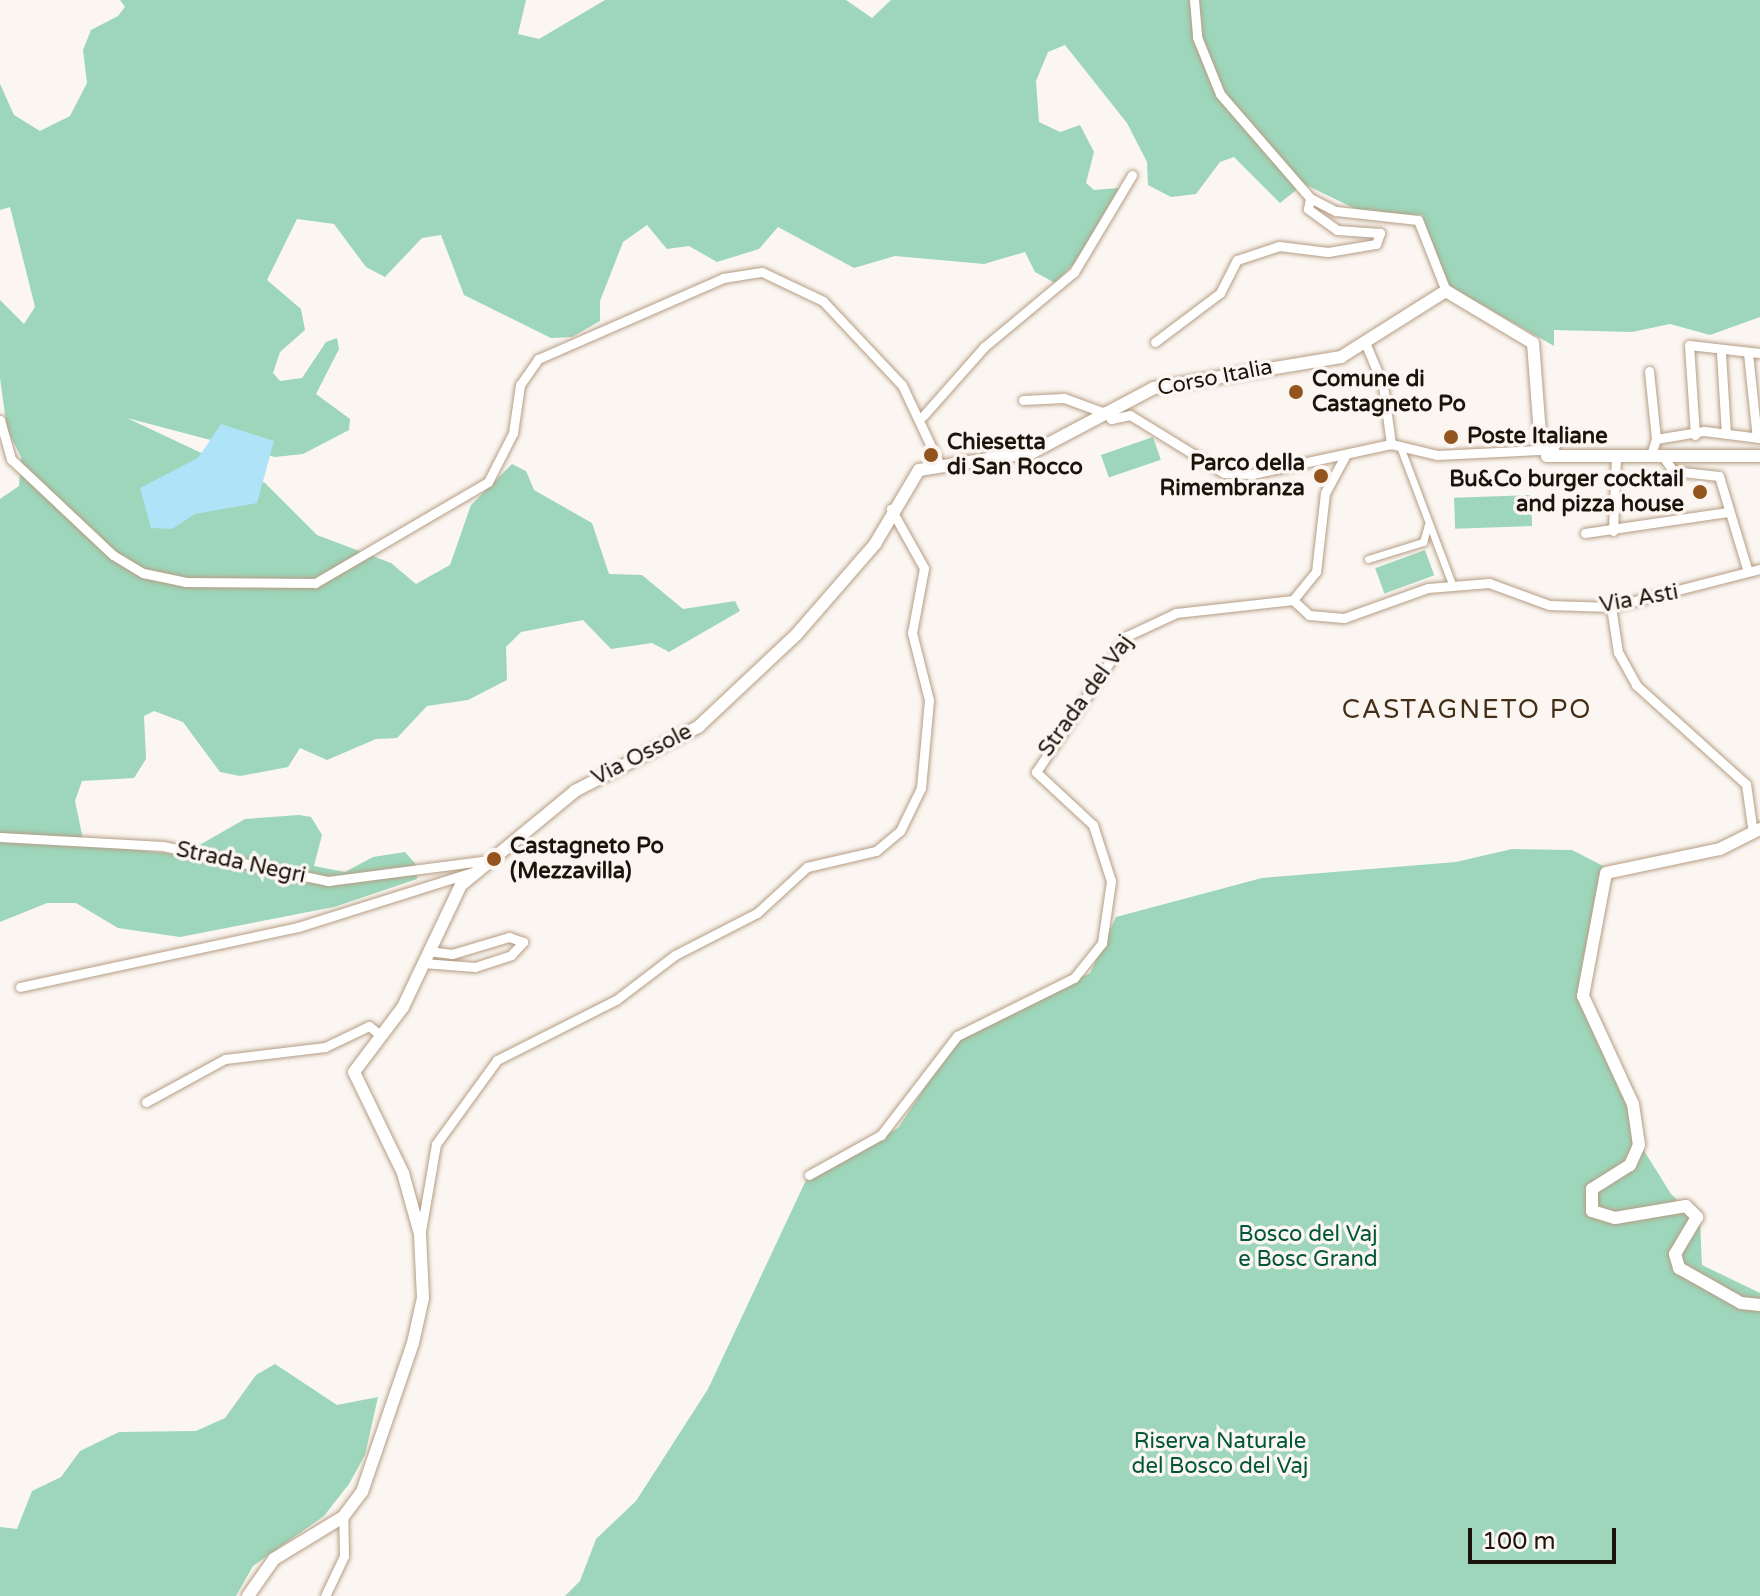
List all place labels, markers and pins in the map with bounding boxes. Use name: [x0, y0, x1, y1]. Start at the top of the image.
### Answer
place label: Comune di Castagneto Po: [1312, 366, 1466, 418]
marker: Comune di Castagneto Po: [1287, 383, 1305, 401]
place label: Poste Italiane: [1467, 424, 1608, 450]
marker: Poste Italiane: [1442, 428, 1460, 446]
place label: Chiesetta di San Rocco: [947, 429, 1083, 480]
marker: Chiesetta di San Rocco: [922, 446, 940, 464]
place label: Parco della Rimembranza: [1160, 450, 1305, 502]
place label: Bu&Co burger cocktail and pizza house: [1449, 466, 1684, 518]
marker: Parco della Rimembranza: [1312, 467, 1330, 485]
marker: Bu&Co burger cocktail and pizza house: [1691, 483, 1709, 501]
place label: Castagneto Po (Mezzavilla): [510, 833, 664, 884]
marker: Castagneto Po (Mezzavilla): [485, 850, 503, 868]

